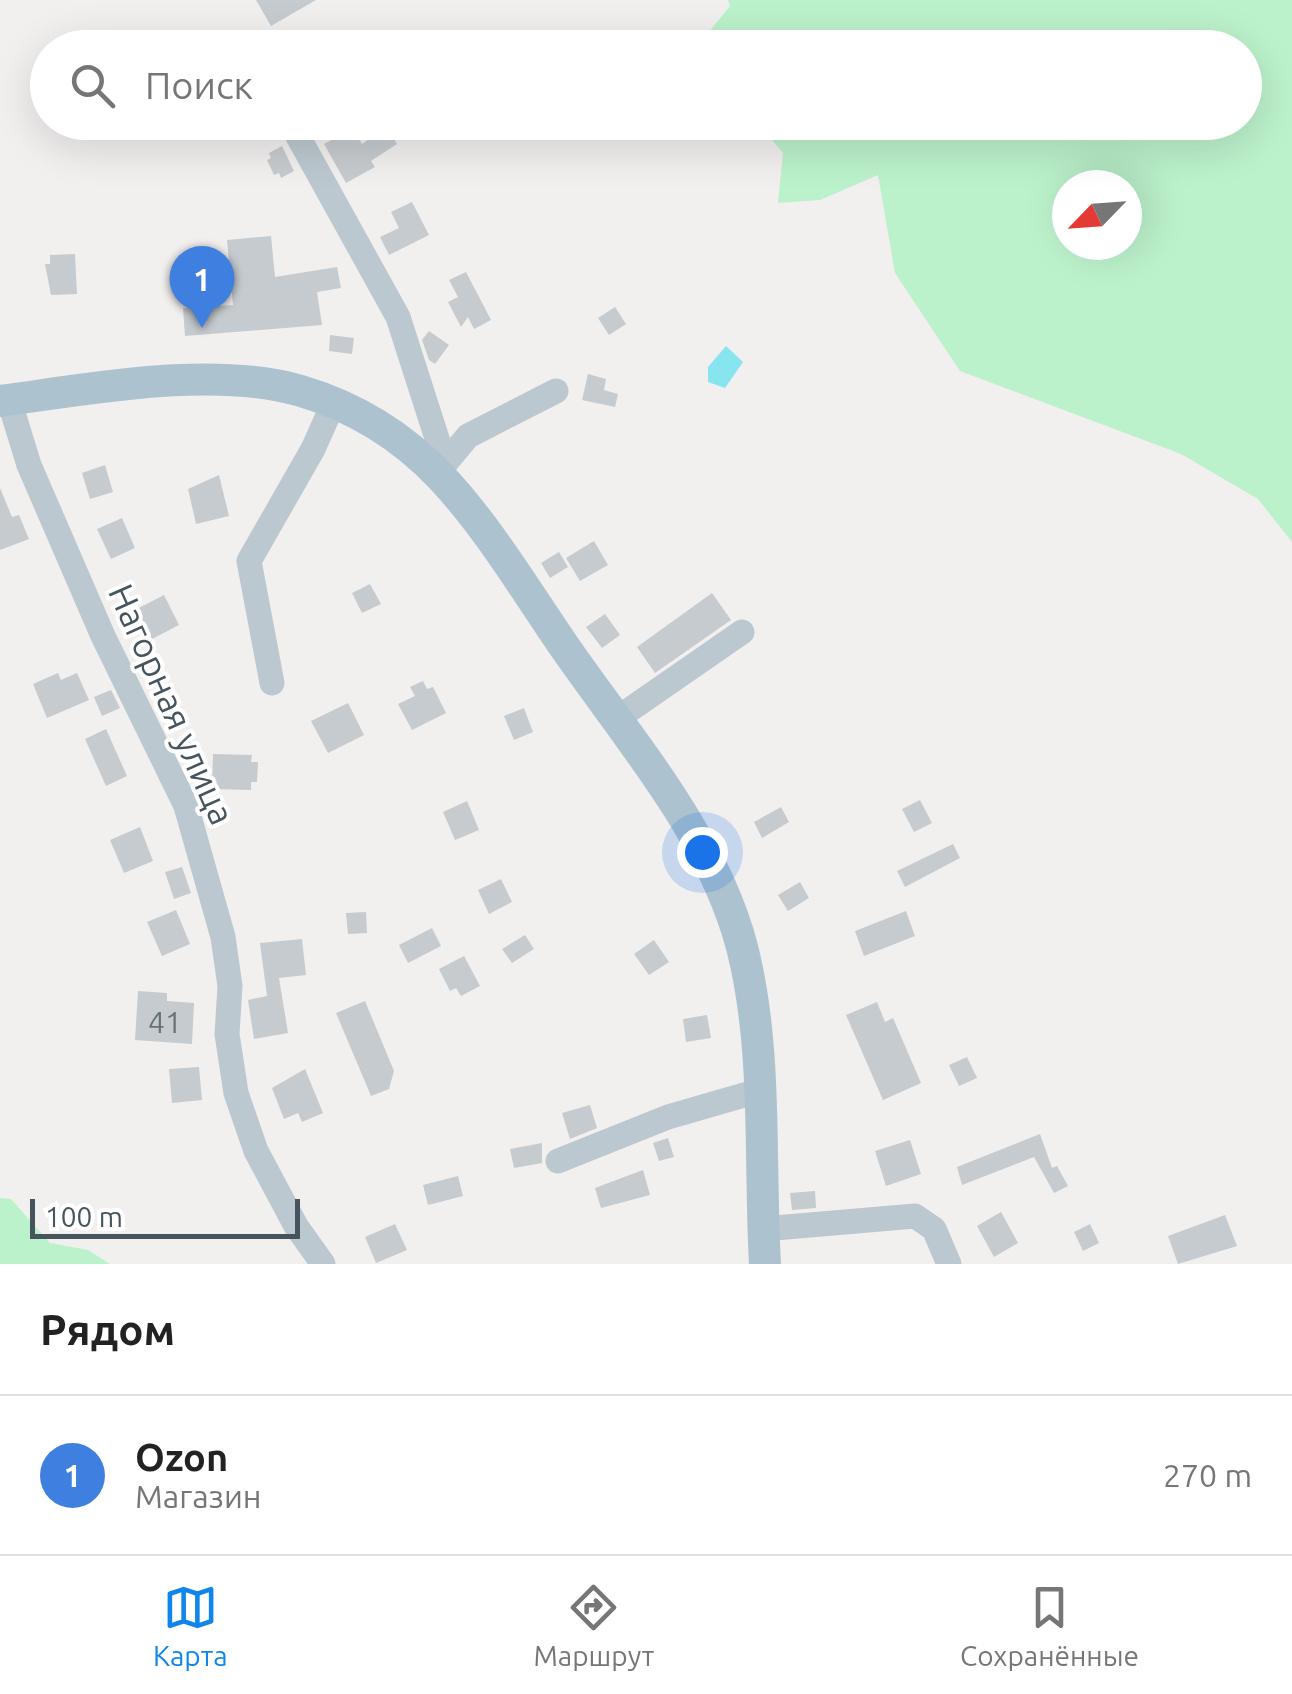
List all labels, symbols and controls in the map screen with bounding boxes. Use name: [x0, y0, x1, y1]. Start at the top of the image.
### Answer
search box: [30, 30, 1262, 140]
icon: search: [65, 58, 120, 113]
text: Поиск: [145, 64, 253, 106]
north arrow: [1052, 170, 1142, 260]
pin: 1: [170, 245, 234, 328]
street label: Нагорная улица: [101, 578, 243, 830]
your location: [677, 827, 728, 878]
house number: 41: [148, 1005, 182, 1039]
scale bar: [30, 1194, 300, 1238]
text: 100 m: [45, 1201, 123, 1232]
text: Рядом: [40, 1306, 175, 1353]
text: Ozon: [135, 1436, 228, 1478]
text: 1: [63, 1457, 82, 1493]
text: 270 m: [1163, 1457, 1252, 1493]
text: Магазин: [135, 1478, 262, 1514]
tab: Карта: [153, 1580, 228, 1671]
tab: Маршрут: [533, 1580, 654, 1671]
tab: Сохранённые: [960, 1580, 1139, 1671]

